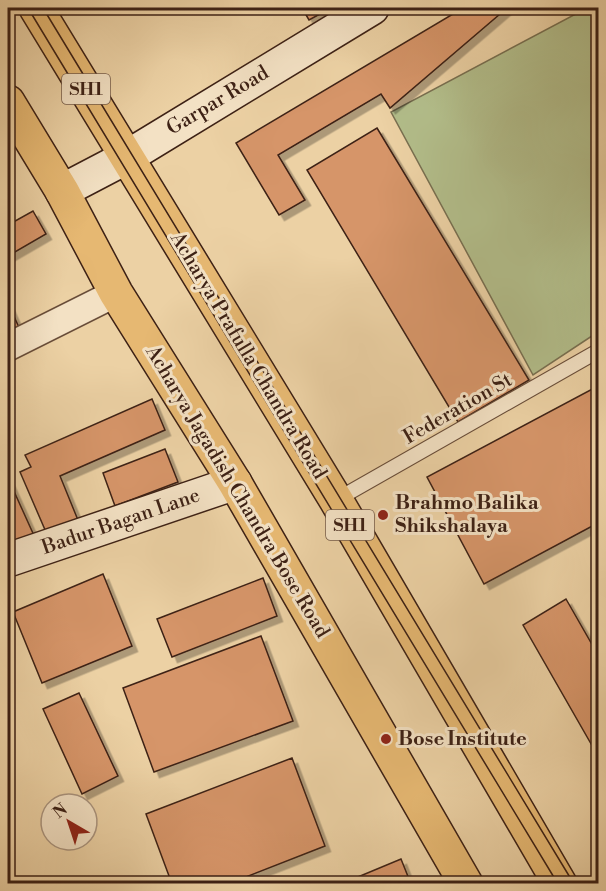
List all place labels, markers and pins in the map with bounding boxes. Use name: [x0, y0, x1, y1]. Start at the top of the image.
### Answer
place label: Brahmo Balika Shikshalaya: [395, 491, 539, 539]
marker: Brahmo Balika Shikshalaya: [376, 508, 390, 522]
place label: Bose Institute: [398, 727, 527, 752]
marker: Bose Institute: [379, 732, 393, 746]

